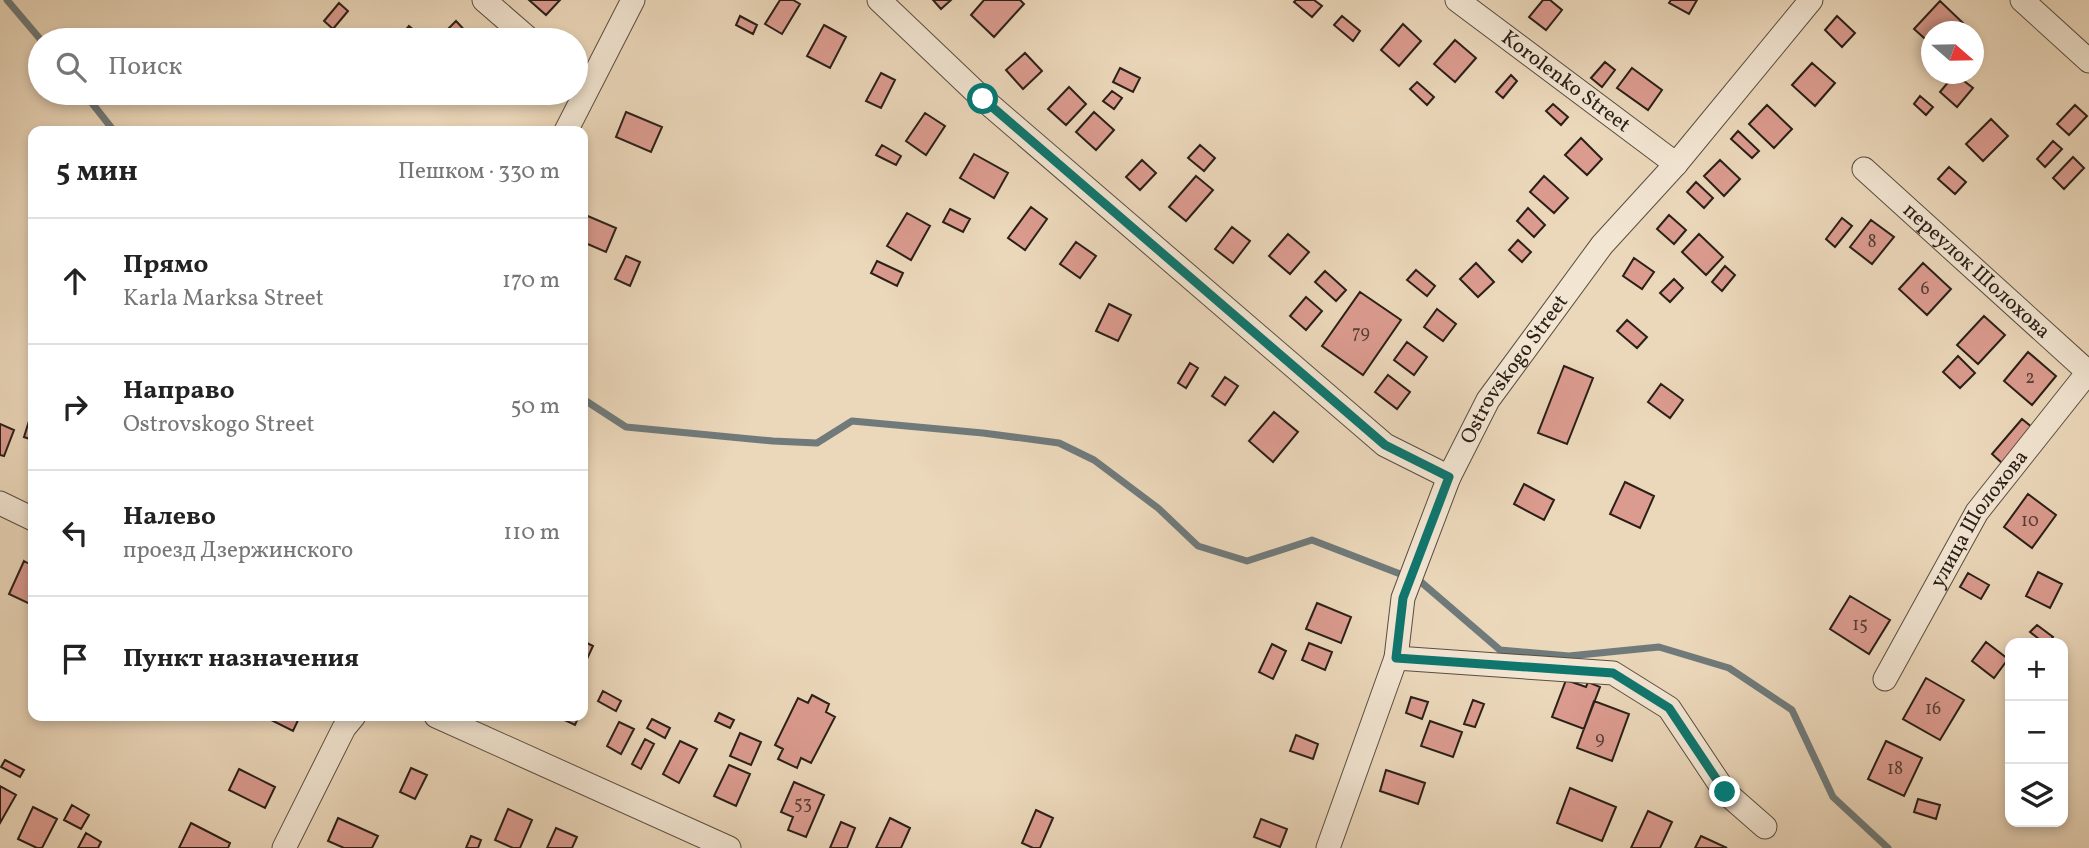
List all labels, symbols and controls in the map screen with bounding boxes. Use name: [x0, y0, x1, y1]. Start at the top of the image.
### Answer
north arrow: [1921, 21, 1984, 84]
street label: Korolenko Street: [1495, 24, 1637, 140]
search box: [28, 28, 588, 105]
icon: search: [52, 48, 90, 86]
text: Поиск: [108, 49, 182, 85]
route start: [967, 83, 998, 114]
text: 5 мин: [56, 151, 138, 193]
text: Пешком · 330 m: [398, 156, 560, 188]
street label: переулок Шолохова: [1896, 196, 2057, 346]
house number: 8: [1867, 230, 1877, 255]
text: Прямо: [123, 247, 208, 283]
icon: ahead: [56, 262, 94, 300]
text: 170 m: [502, 265, 560, 297]
house number: 6: [1920, 277, 1930, 302]
text: Karla Marksa Street: [123, 283, 324, 315]
street label: Ostrovskogo Street: [1454, 289, 1575, 449]
house number: 79: [1352, 321, 1370, 346]
house number: 2: [2025, 366, 2035, 391]
text: Направо: [123, 373, 235, 409]
icon: right: [56, 388, 94, 426]
text: 50 m: [511, 391, 560, 423]
text: Ostrovskogo Street: [123, 409, 315, 441]
street label: улица Шолохова: [1923, 444, 2035, 593]
text: Налево: [123, 499, 216, 535]
house number: 10: [2021, 509, 2039, 534]
icon: left: [56, 514, 94, 552]
text: 110 m: [503, 517, 560, 549]
text: проезд Дзержинского: [123, 535, 353, 567]
house number: 15: [1852, 613, 1868, 638]
map controls: [2005, 638, 2068, 827]
button: +: [2005, 638, 2068, 701]
icon: arrive: [56, 640, 94, 678]
text: Пункт назначения: [123, 641, 359, 677]
house number: 16: [1925, 697, 1941, 722]
button: −: [2005, 701, 2068, 764]
house number: 9: [1595, 727, 1605, 752]
house number: 18: [1887, 757, 1903, 782]
button: layers: [2005, 764, 2068, 827]
route end: [1709, 776, 1740, 807]
house number: 53: [794, 792, 812, 817]

